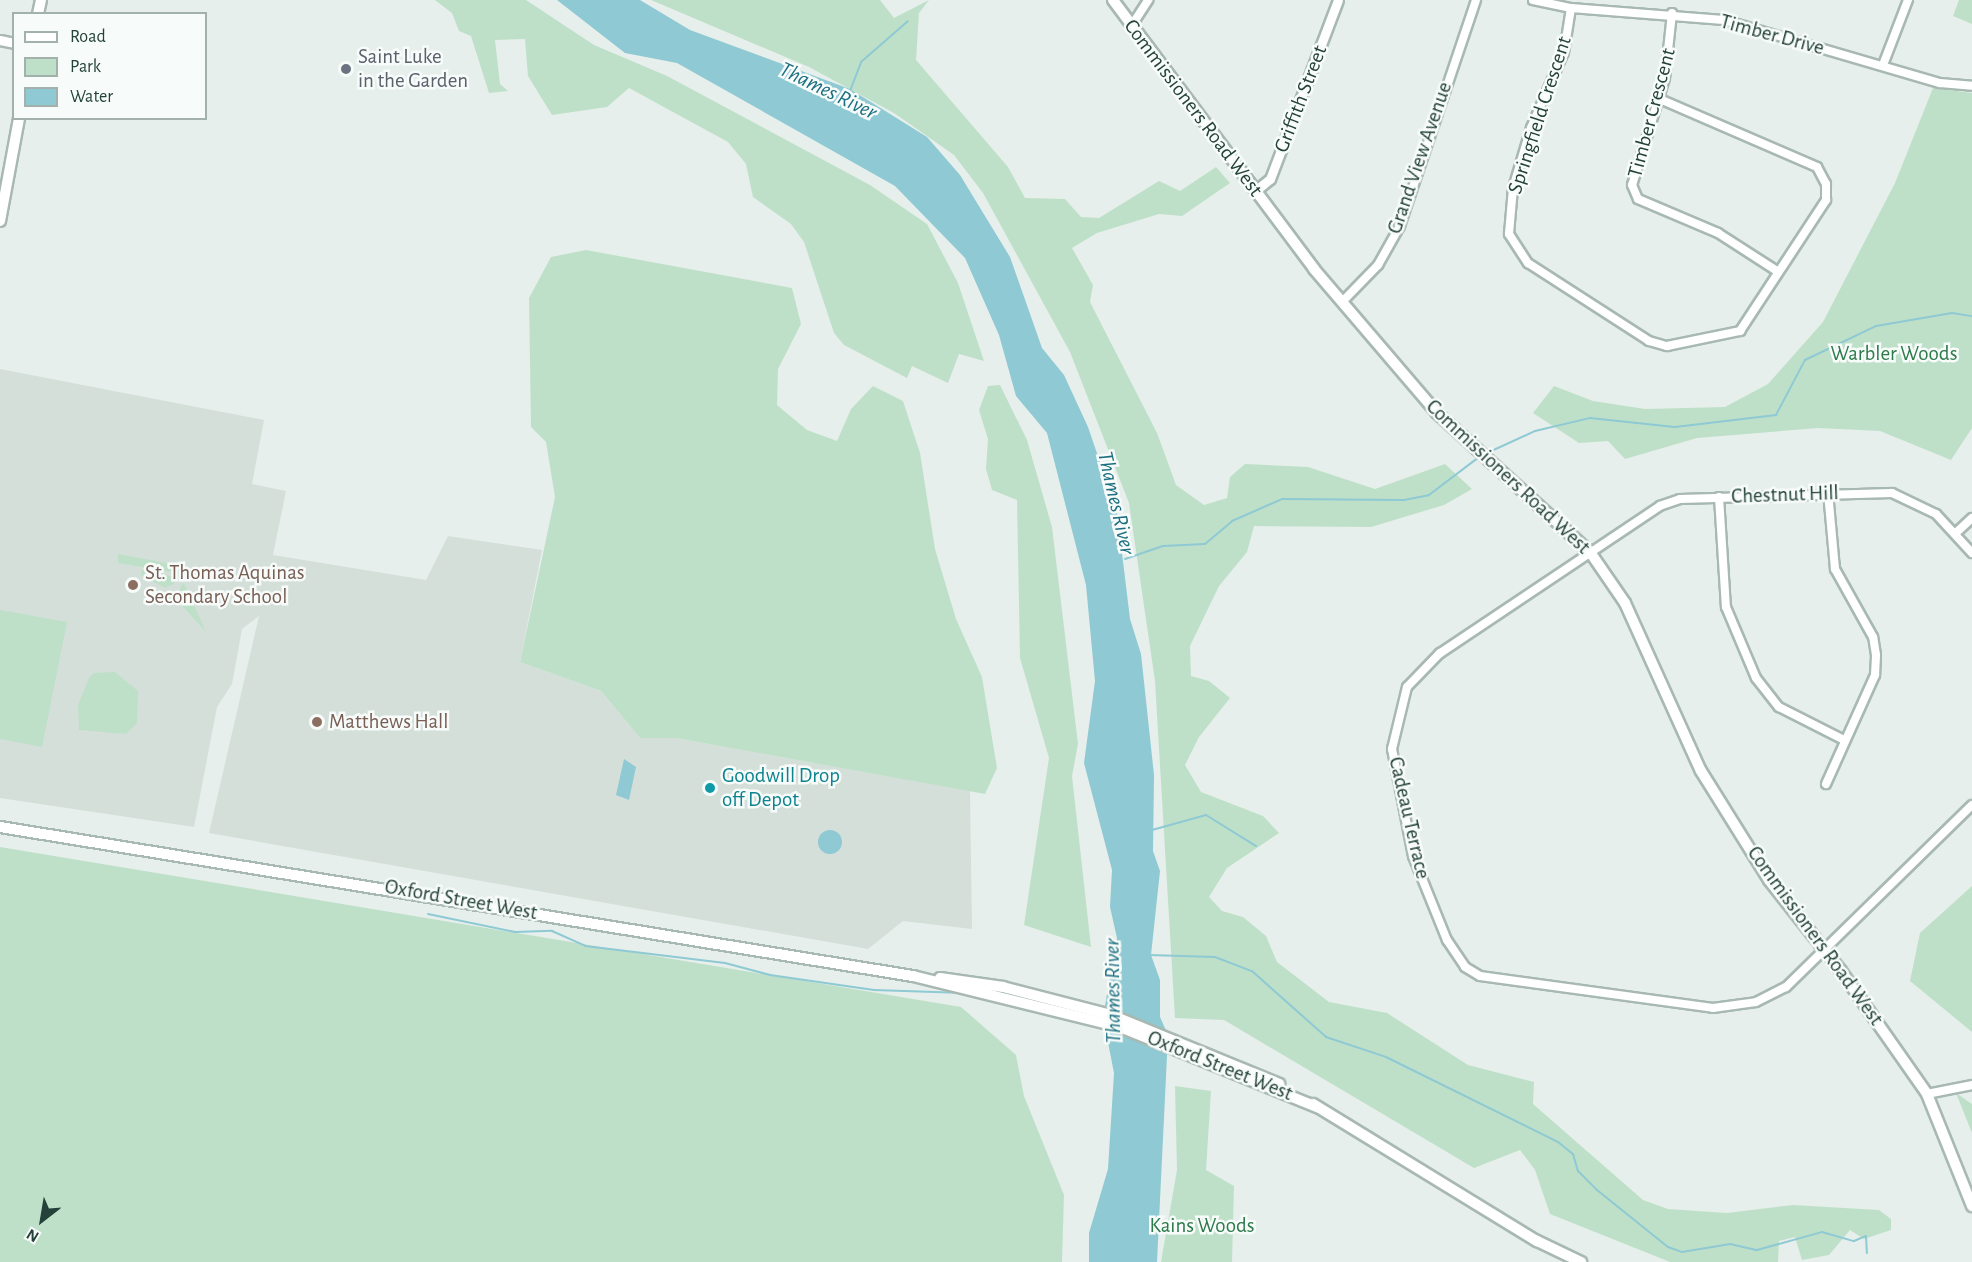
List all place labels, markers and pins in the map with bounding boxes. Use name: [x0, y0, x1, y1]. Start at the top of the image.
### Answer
place label: Saint Luke in the Garden: [358, 44, 468, 94]
marker: Saint Luke in the Garden: [339, 62, 353, 76]
place label: St. Thomas Aquinas Secondary School: [145, 560, 305, 610]
marker: St. Thomas Aquinas Secondary School: [126, 578, 140, 592]
place label: Matthews Hall: [329, 709, 448, 735]
marker: Matthews Hall: [310, 715, 324, 729]
place label: Goodwill Drop off Depot: [722, 763, 840, 813]
marker: Goodwill Drop off Depot: [703, 781, 717, 795]

